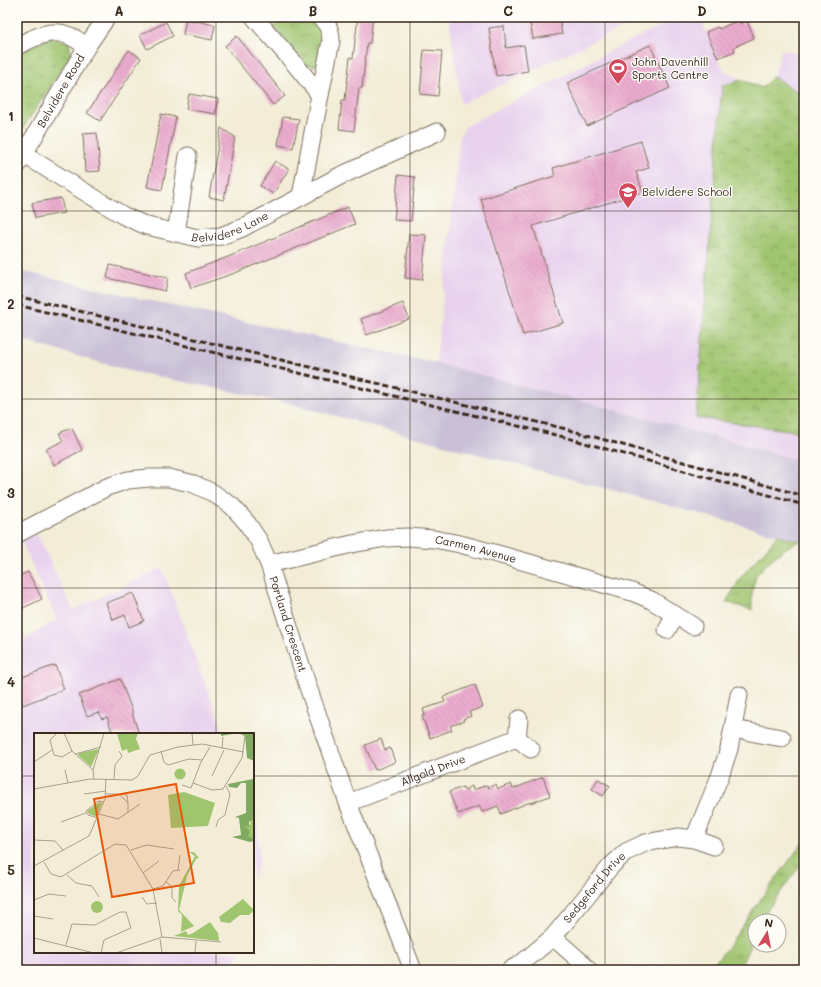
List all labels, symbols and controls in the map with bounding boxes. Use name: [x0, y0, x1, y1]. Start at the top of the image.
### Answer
text: A: [114, 2, 124, 19]
text: B: [309, 2, 318, 19]
text: C: [503, 2, 513, 19]
text: D: [697, 2, 707, 19]
street label: Belvidere Road: [33, 51, 88, 130]
place label: John Davenhill Sports Centre: [632, 54, 709, 82]
sports icon: John Davenhill Sports Centre: [607, 57, 629, 85]
text: 1: [8, 107, 14, 124]
school or university icon: Belvidere School: [617, 181, 639, 209]
place label: Belvidere School: [642, 184, 732, 199]
street label: Belvidere Lane: [190, 207, 271, 245]
text: 2: [7, 295, 15, 312]
text: 3: [7, 484, 15, 501]
street label: Carmen Avenue: [434, 531, 519, 566]
street label: Portland Crescent: [266, 574, 311, 674]
text: 4: [7, 673, 15, 690]
inset map: [34, 733, 254, 953]
street label: Allgold Drive: [398, 751, 468, 789]
street label: Sedgeford Drive: [559, 848, 629, 926]
text: 5: [7, 861, 15, 878]
north arrow: [747, 913, 787, 953]
text: N: [763, 915, 774, 931]

